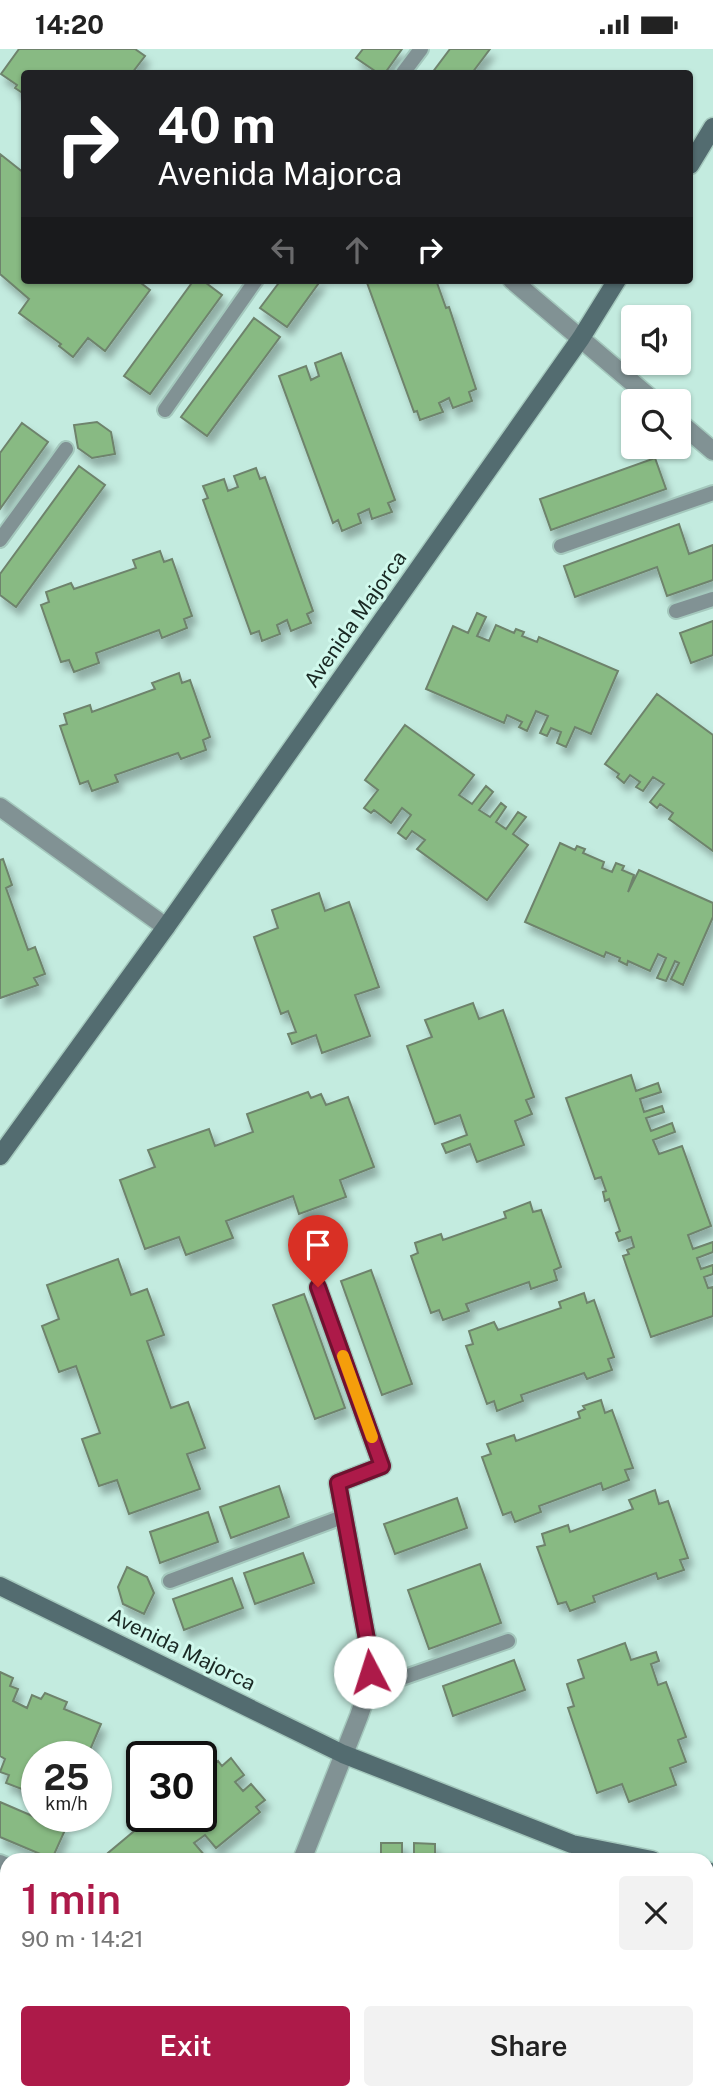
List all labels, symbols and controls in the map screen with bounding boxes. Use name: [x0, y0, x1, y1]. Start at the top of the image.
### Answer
text: 14:20: [35, 9, 104, 40]
text: 40 m: [157, 96, 276, 154]
icon: right: [42, 98, 133, 189]
text: Avenida Majorca: [157, 155, 402, 192]
icon: left: [265, 231, 303, 269]
icon: ahead: [338, 231, 376, 269]
icon: right: [411, 231, 449, 269]
map controls: [621, 305, 691, 459]
button: sound: [621, 305, 691, 375]
button: search: [621, 389, 691, 459]
street label: Avenida Majorca: [299, 546, 411, 692]
pin: [288, 1215, 348, 1287]
icon: arrive: [299, 1226, 337, 1264]
street label: Avenida Majorca: [104, 1602, 260, 1696]
position arrow: [333, 1635, 407, 1709]
speed limit sign: 30: [126, 1741, 217, 1832]
text: 25: [44, 1757, 89, 1798]
text: km/h: [45, 1793, 88, 1814]
text: 1 min: [21, 1874, 121, 1923]
button: close: [619, 1876, 693, 1950]
text: 90 m · 14:21: [21, 1925, 144, 1952]
button: Exit: [21, 2006, 350, 2086]
button: Share: [364, 2006, 693, 2086]

